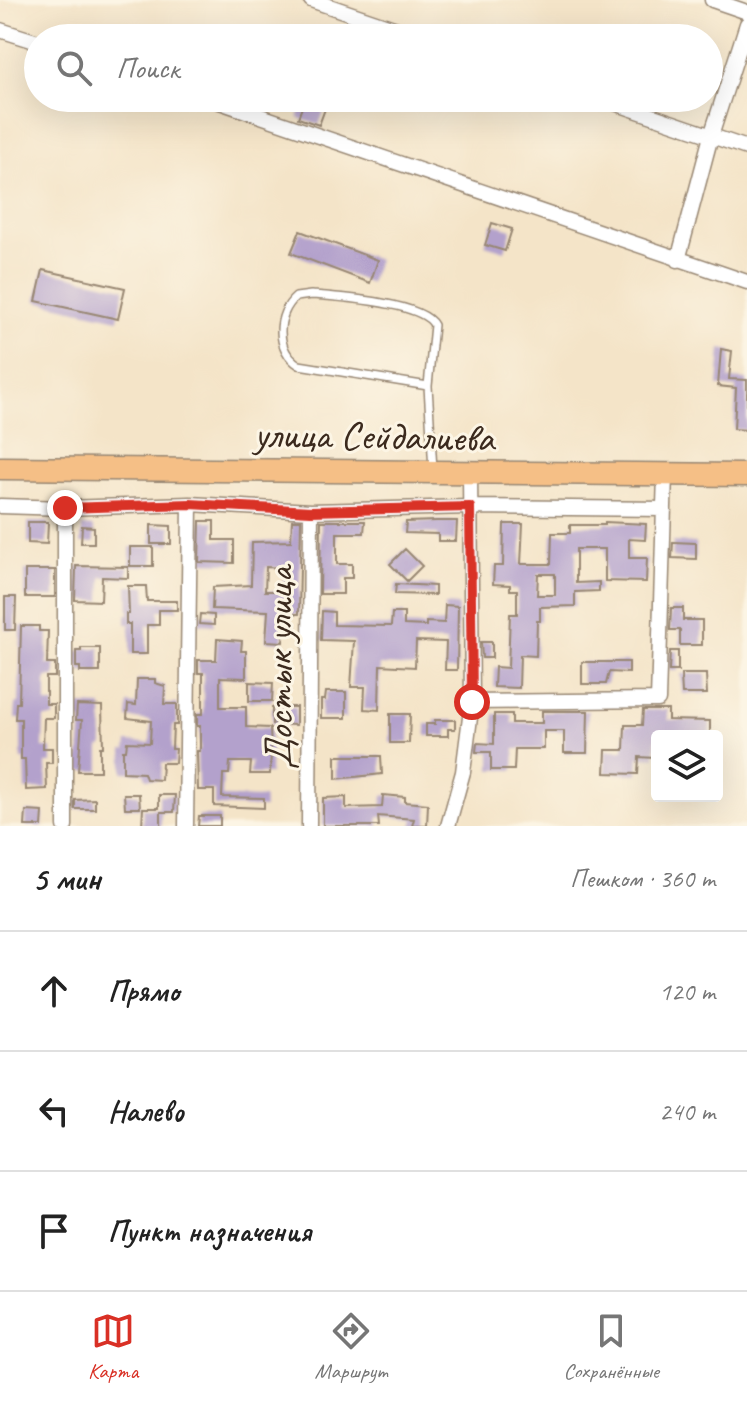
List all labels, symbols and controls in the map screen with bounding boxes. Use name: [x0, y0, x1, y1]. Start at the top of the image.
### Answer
search box: [24, 24, 723, 112]
icon: search: [52, 46, 96, 90]
text: Поиск: [116, 49, 179, 87]
street label: улица Сейдалиева: [251, 409, 497, 463]
route end: [47, 490, 83, 526]
street label: Достык улица: [254, 563, 304, 769]
route start: [454, 684, 490, 720]
map controls: [651, 730, 723, 802]
button: layers: [651, 730, 723, 802]
text: 5 мин: [32, 857, 101, 900]
text: Пешком · 360 m: [570, 862, 715, 895]
icon: ahead: [32, 969, 76, 1013]
text: Прямо: [108, 972, 179, 1010]
text: 120 m: [659, 975, 715, 1008]
icon: left: [32, 1089, 76, 1133]
text: Налево: [108, 1092, 184, 1130]
text: 240 m: [659, 1095, 715, 1128]
icon: arrive: [32, 1209, 76, 1253]
text: Пункт назначения: [108, 1212, 311, 1250]
tab: Карта: [88, 1309, 138, 1385]
tab: Маршрут: [315, 1309, 387, 1385]
tab: Сохранённые: [563, 1309, 659, 1385]

